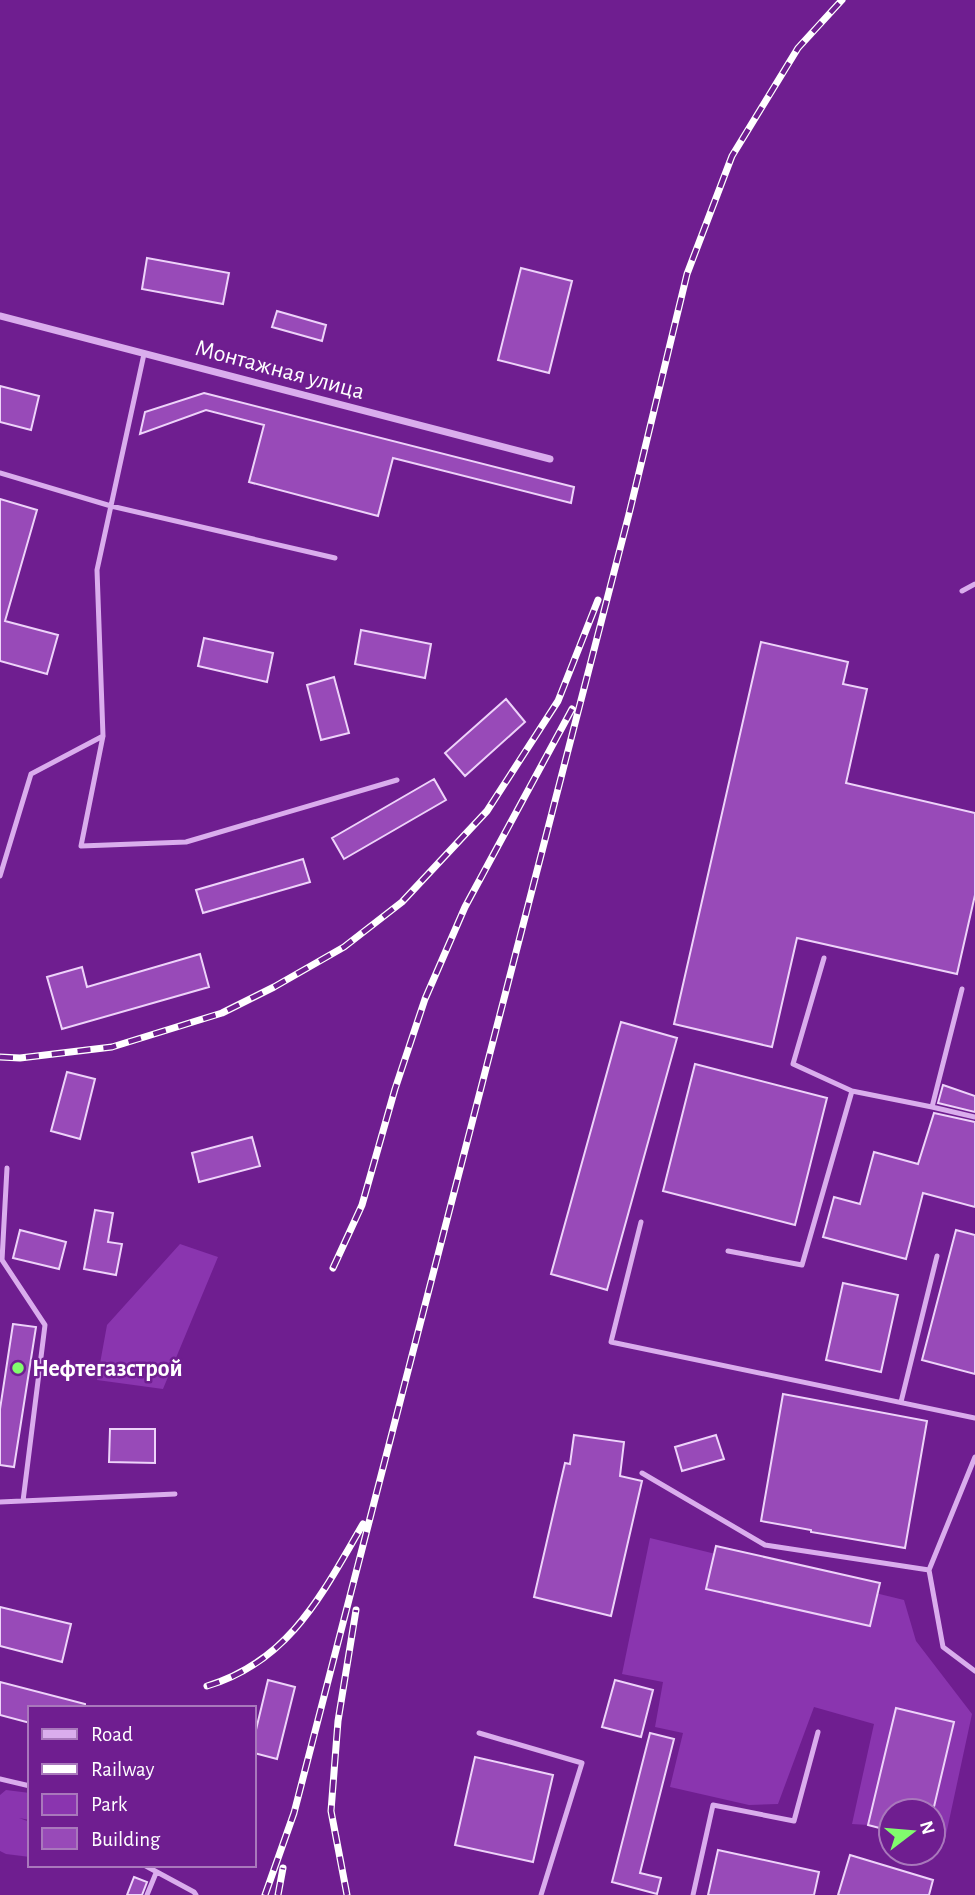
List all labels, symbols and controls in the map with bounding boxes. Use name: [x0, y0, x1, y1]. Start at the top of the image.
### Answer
street label: Монтажная улица: [193, 336, 367, 404]
place label: Нефтегазстрой: [32, 1357, 183, 1381]
marker: Нефтегазстрой: [10, 1360, 26, 1376]
legend: [28, 1706, 256, 1867]
text: Road: [91, 1724, 133, 1745]
text: Railway: [91, 1759, 154, 1780]
text: Park: [91, 1794, 128, 1815]
north arrow: [877, 1797, 947, 1867]
text: N: [916, 1819, 938, 1837]
text: Building: [91, 1829, 161, 1850]

